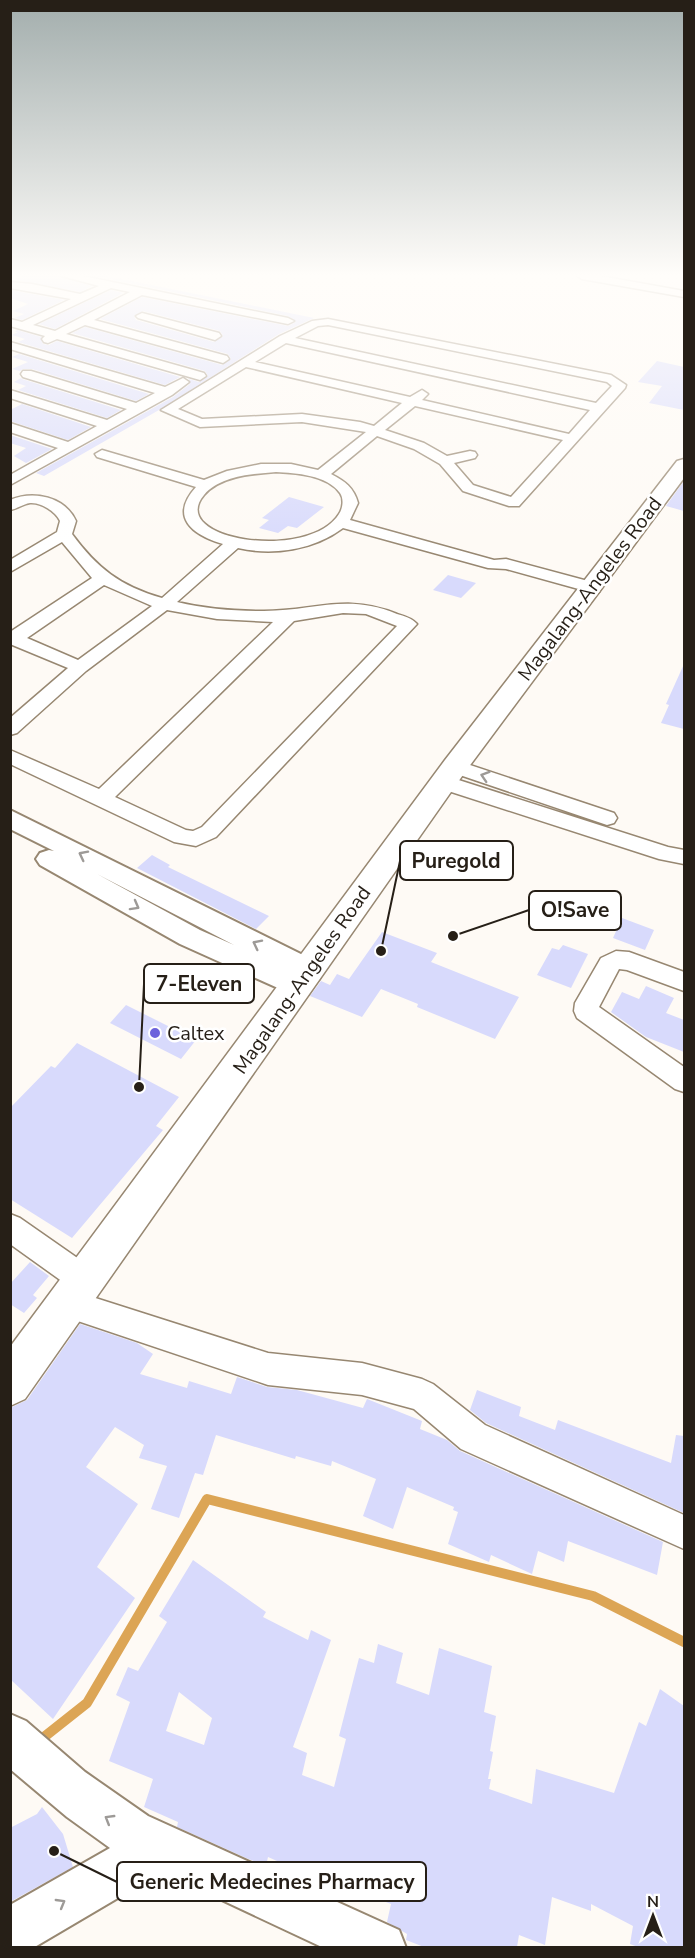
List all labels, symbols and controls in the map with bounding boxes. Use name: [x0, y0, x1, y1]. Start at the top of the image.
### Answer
street label: Magalang-Angeles Road: [512, 492, 668, 686]
one-way arrow: [480, 770, 491, 783]
callout: Puregold: [400, 841, 513, 880]
text: Puregold: [411, 847, 501, 875]
one-way arrow: [79, 851, 89, 862]
street label: Magalang-Angeles Road: [227, 881, 377, 1079]
callout: O!Save: [529, 891, 621, 930]
text: O!Save: [541, 896, 609, 924]
one-way arrow: [129, 899, 139, 910]
one-way arrow: [252, 940, 263, 951]
callout: 7-Eleven: [144, 964, 254, 1003]
text: 7-Eleven: [156, 970, 242, 998]
place label: Caltex: [167, 1020, 225, 1047]
marker: Caltex: [148, 1026, 162, 1040]
one-way arrow: [105, 1815, 115, 1827]
callout: Generic Medecines Pharmacy: [117, 1862, 426, 1901]
text: Generic Medecines Pharmacy: [130, 1868, 415, 1896]
north arrow: [623, 1886, 683, 1946]
text: N: [647, 1891, 659, 1913]
one-way arrow: [55, 1899, 65, 1910]

